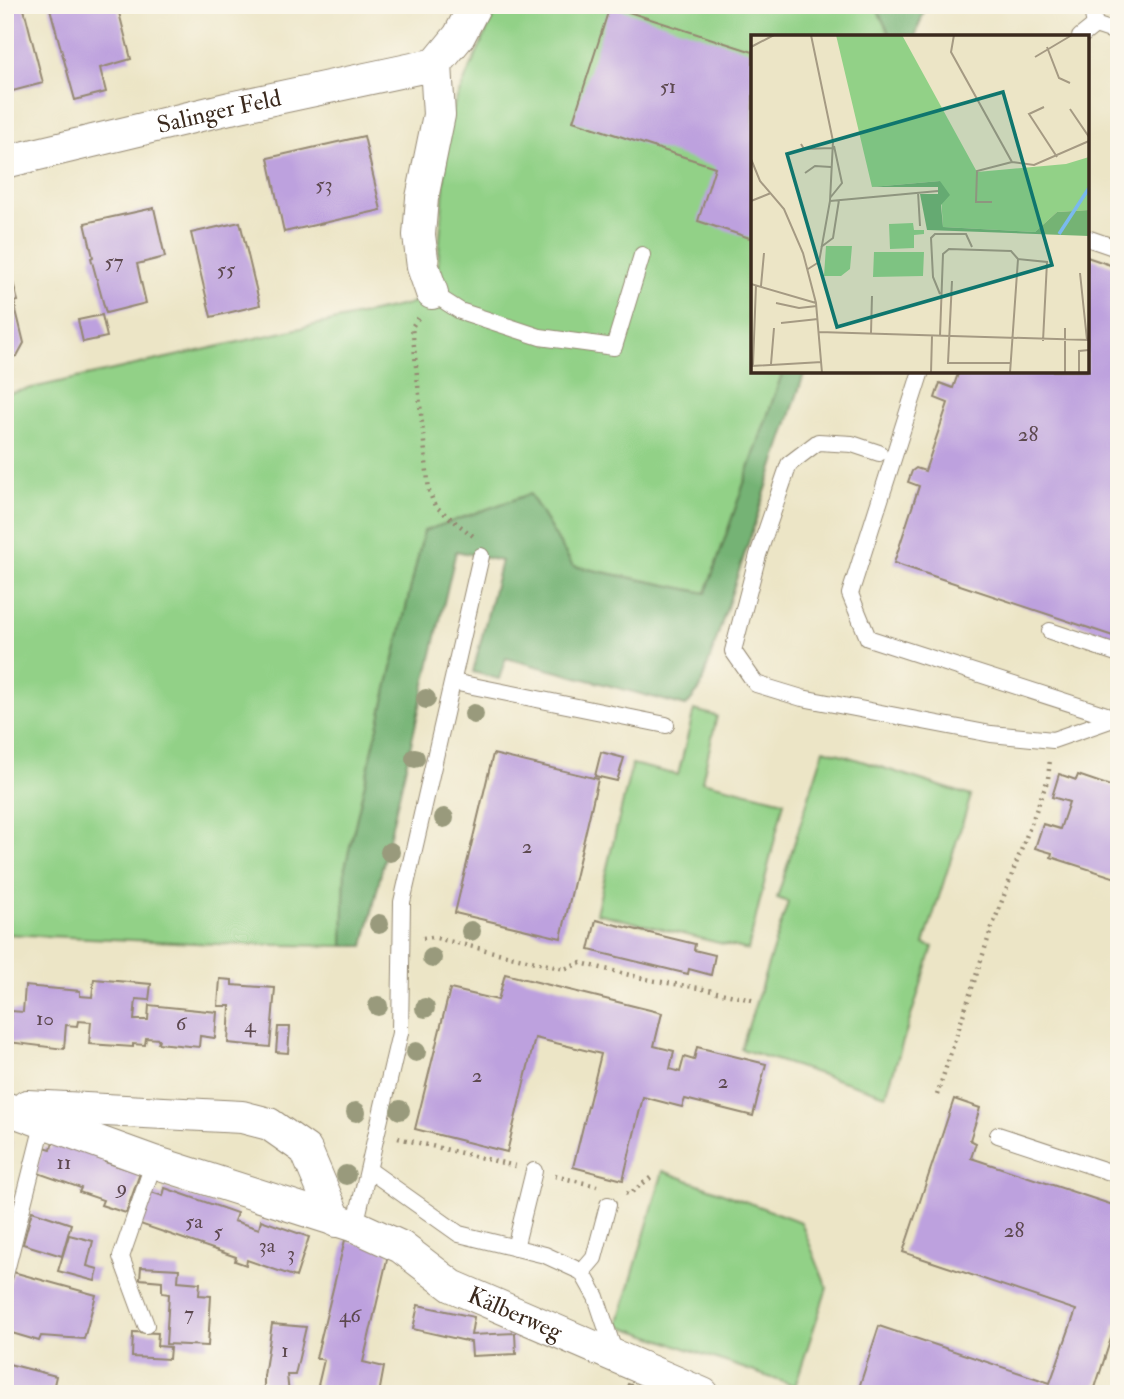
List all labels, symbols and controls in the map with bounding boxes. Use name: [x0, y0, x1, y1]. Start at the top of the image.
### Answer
inset map: [751, 35, 1089, 373]
house number: 51: [660, 73, 676, 100]
street label: Salinger Feld: [154, 82, 284, 141]
house number: 53: [315, 171, 333, 198]
house number: 57: [105, 248, 124, 275]
house number: 55: [217, 256, 236, 283]
house number: 28: [1018, 421, 1038, 448]
house number: 2: [522, 833, 532, 860]
house number: 10: [36, 1005, 54, 1032]
house number: 6: [176, 1010, 188, 1037]
house number: 4: [244, 1012, 257, 1039]
house number: 2: [472, 1062, 482, 1089]
house number: 2: [718, 1068, 728, 1095]
house number: 11: [57, 1149, 72, 1176]
house number: 9: [115, 1174, 127, 1201]
house number: 5a: [185, 1208, 203, 1235]
house number: 28: [1004, 1217, 1024, 1244]
house number: 5: [213, 1218, 223, 1245]
house number: 3a: [259, 1232, 276, 1259]
house number: 3: [287, 1240, 295, 1267]
street label: Kälberweg: [463, 1280, 568, 1348]
house number: 7: [184, 1300, 194, 1327]
house number: 46: [339, 1302, 362, 1329]
house number: 1: [281, 1337, 289, 1364]

